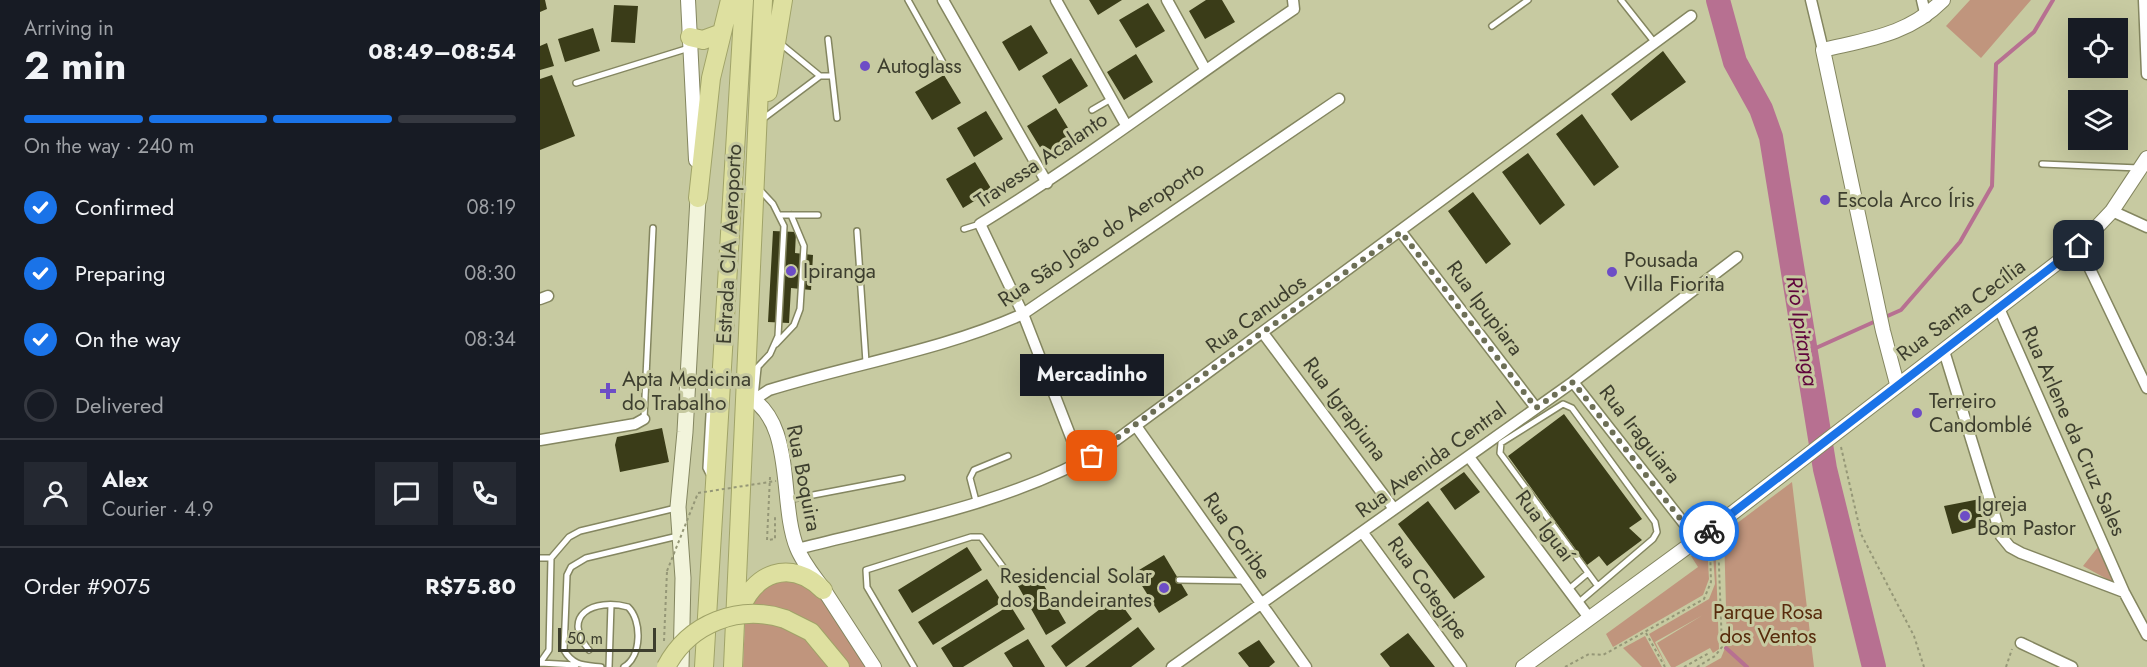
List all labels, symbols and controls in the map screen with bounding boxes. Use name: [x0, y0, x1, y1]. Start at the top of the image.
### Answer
text: Arriving in: [24, 14, 114, 43]
map controls: [2068, 18, 2128, 150]
button: locate: [2068, 18, 2128, 78]
text: 08:49–08:54: [368, 35, 516, 67]
text: 2 min: [24, 37, 126, 94]
place label: Autoglass: [877, 51, 962, 81]
marker: Autoglass: [858, 59, 872, 73]
button: layers: [2068, 90, 2128, 150]
street label: Travessa Acalanto: [968, 104, 1114, 216]
text: On the way · 240 m: [24, 132, 194, 161]
street label: Estrada CIA Aeroporto: [709, 143, 749, 345]
street label: Rua São João do Aeroporto: [992, 154, 1210, 314]
place label: Escola Arco Íris: [1837, 185, 1975, 215]
icon: check: [24, 191, 57, 224]
text: Confirmed: [75, 191, 174, 223]
text: 08:19: [467, 193, 516, 222]
marker: Escola Arco Íris: [1818, 193, 1832, 207]
pin: [2053, 220, 2104, 271]
icon: home: [2062, 229, 2095, 262]
place label: Pousada Villa Fiorita: [1624, 245, 1725, 299]
street label: Rua Santa Cecília: [1890, 252, 2032, 368]
street label: Rua Ipupiara: [1439, 254, 1531, 362]
place label: Ipiranga: [803, 256, 876, 286]
icon: check: [24, 257, 57, 290]
text: Preparing: [75, 257, 166, 289]
text: 08:30: [464, 259, 516, 288]
marker: Ipiranga: [784, 264, 798, 278]
marker: Pousada Villa Fiorita: [1605, 265, 1619, 279]
street label: Rua Canudos: [1200, 267, 1312, 361]
water label: Rio Ipitanga: [1778, 273, 1828, 389]
street label: Rua Arlene da Cruz Sales: [2014, 321, 2134, 541]
icon: check: [24, 323, 57, 356]
text: On the way: [75, 323, 180, 355]
text: 08:34: [465, 325, 516, 354]
street label: Rua Igrapiuna: [1296, 351, 1394, 467]
callout: Mercadinho: [1020, 354, 1164, 396]
text: Mercadinho: [1037, 360, 1147, 389]
place label: Apta Medicina do Trabalho: [622, 364, 751, 418]
street label: Rua Iraguiara: [1592, 378, 1688, 490]
marker: Apta Medicina do Trabalho: [599, 382, 617, 400]
place label: Terreiro Candomblé: [1929, 386, 2032, 440]
text: Delivered: [75, 389, 164, 421]
street label: Rua Avenida Central: [1349, 395, 1513, 525]
marker: Terreiro Candomblé: [1910, 406, 1924, 420]
street label: Rua Boquira: [779, 422, 829, 534]
pin: [1066, 430, 1117, 481]
icon: bag: [1075, 439, 1108, 472]
button: person: [24, 462, 87, 525]
button: chat: [375, 462, 438, 525]
button: phone: [453, 462, 516, 525]
text: Alex: [102, 463, 148, 495]
street label: Rua Iguaí: [1508, 484, 1583, 569]
street label: Rua Coribe: [1196, 486, 1278, 586]
place label: Igreja Bom Pastor: [1977, 489, 2077, 543]
text: Courier · 4.9: [102, 495, 214, 524]
courier: [1679, 501, 1739, 561]
marker: Igreja Bom Pastor: [1958, 509, 1972, 523]
icon: bike: [1693, 515, 1726, 548]
street label: Rua Cotegipe: [1380, 530, 1476, 646]
place label: Residencial Solar dos Bandeirantes: [1000, 561, 1153, 615]
text: Order #9075: [24, 570, 150, 602]
text: R$75.80: [425, 570, 516, 602]
marker: Residencial Solar dos Bandeirantes: [1157, 581, 1171, 595]
park label: Parque Rosa dos Ventos: [1713, 597, 1823, 651]
scale bar: [558, 625, 656, 652]
text: 50 m: [567, 627, 603, 650]

